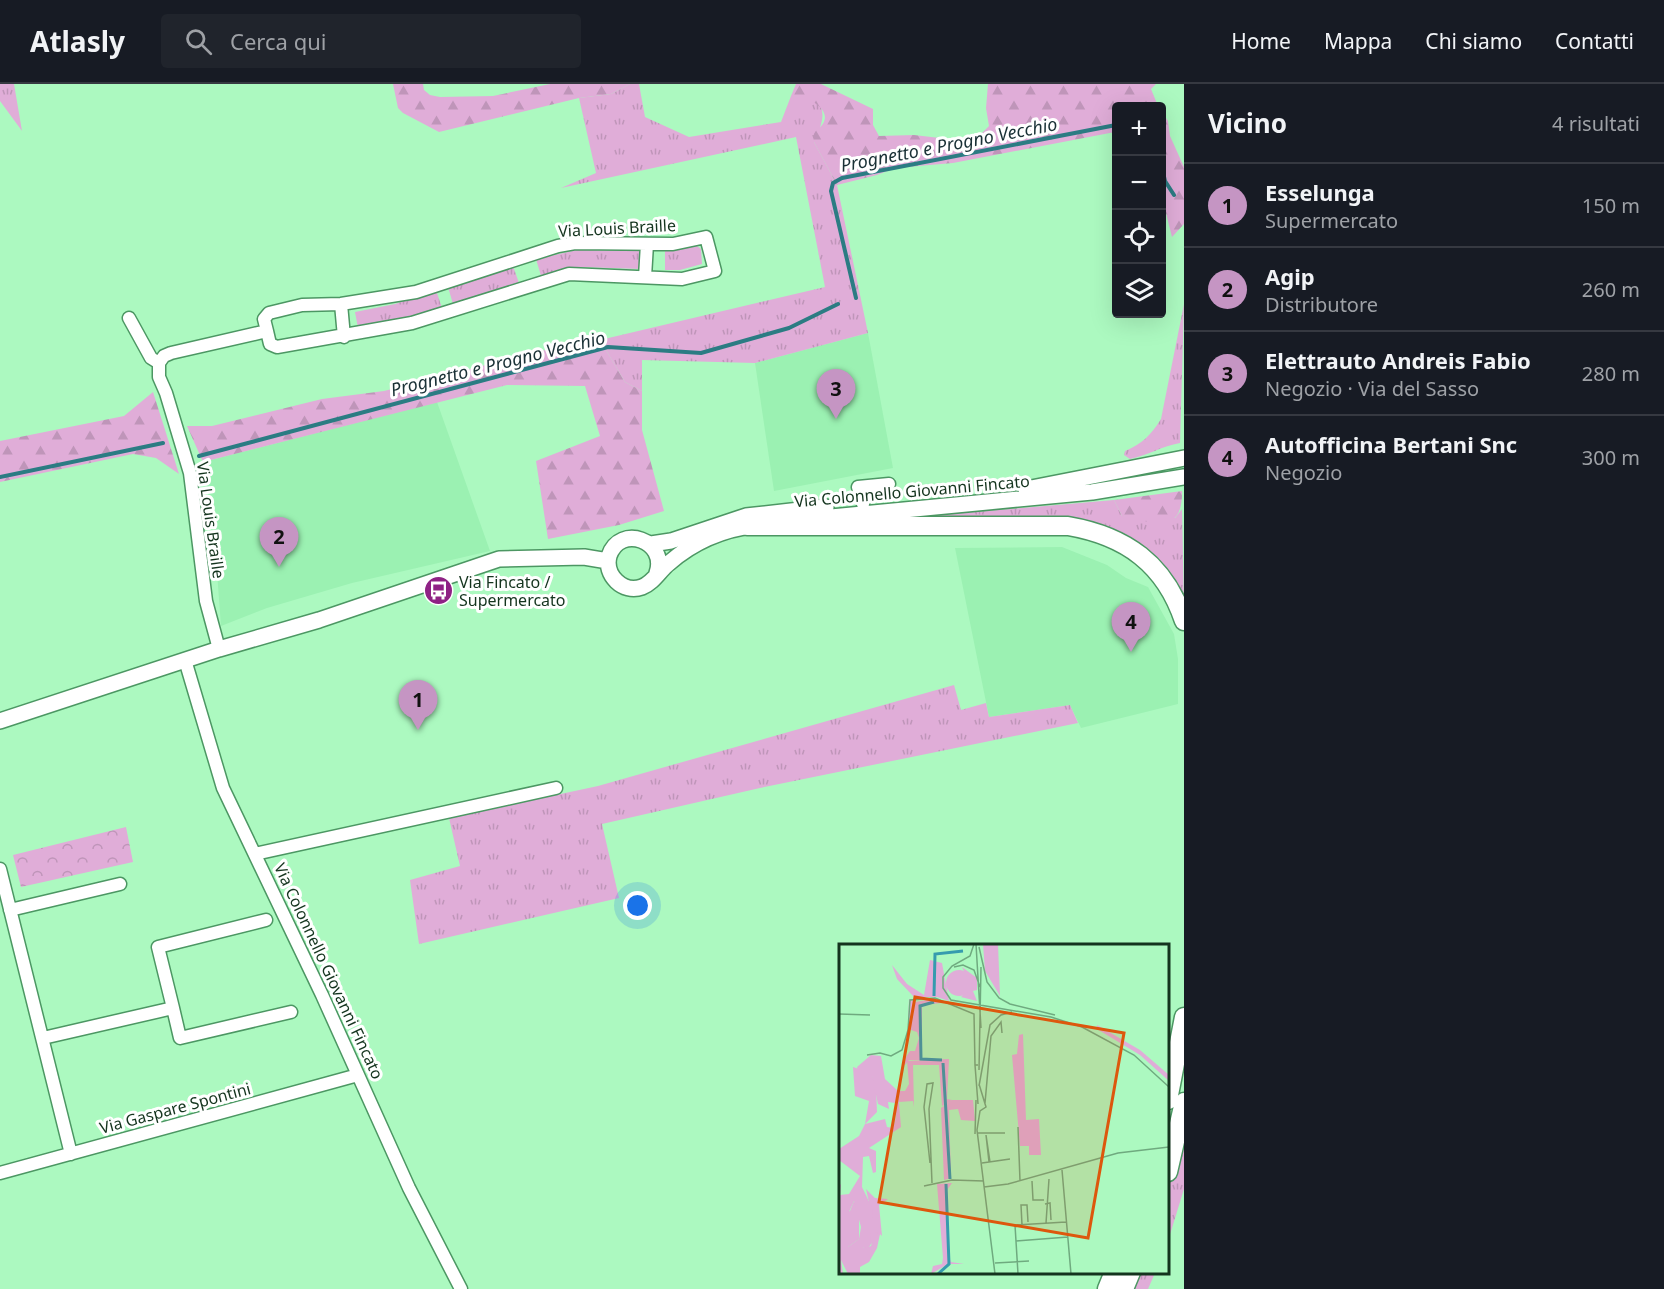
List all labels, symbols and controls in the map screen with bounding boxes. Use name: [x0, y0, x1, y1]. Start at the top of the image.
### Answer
search box: [161, 14, 581, 68]
text: Atlasly: [30, 22, 125, 60]
icon: search: [182, 25, 215, 58]
text: Cerca qui: [230, 26, 326, 56]
text: Home: [1231, 27, 1291, 55]
text: Mappa: [1324, 27, 1392, 55]
text: Chi siamo: [1425, 27, 1522, 55]
text: Contatti: [1555, 27, 1634, 55]
map controls: [1112, 102, 1166, 318]
button: +: [1112, 102, 1166, 156]
text: Vicino: [1208, 105, 1287, 141]
text: 4 risultati: [1552, 110, 1640, 137]
water label: Prognetto e Progno Vecchio: [838, 111, 1059, 177]
button: −: [1112, 156, 1166, 210]
text: Esselunga: [1265, 177, 1375, 207]
text: 1: [1222, 192, 1233, 219]
text: 150 m: [1582, 192, 1640, 219]
text: Supermercato: [1265, 207, 1398, 234]
button: locate: [1112, 210, 1166, 264]
street label: Via Louis Braille: [558, 214, 676, 242]
text: Agip: [1265, 261, 1315, 291]
button: layers: [1112, 264, 1166, 318]
text: 2: [1222, 276, 1233, 303]
text: 260 m: [1582, 276, 1640, 303]
text: Distributore: [1265, 291, 1378, 318]
water label: Prognetto e Progno Vecchio: [388, 325, 608, 401]
text: Elettrauto Andreis Fabio: [1265, 345, 1531, 375]
text: 3: [1222, 360, 1233, 387]
text: 280 m: [1582, 360, 1640, 387]
pin: 3: [816, 370, 856, 419]
text: Negozio · Via del Sasso: [1265, 375, 1479, 402]
text: Autofficina Bertani Snc: [1265, 429, 1517, 459]
text: 4: [1222, 444, 1233, 471]
text: 300 m: [1582, 444, 1640, 471]
text: Negozio: [1265, 459, 1342, 486]
street label: Via Louis Braille: [192, 460, 230, 580]
street label: Via Colonnello Giovanni Fincato: [793, 470, 1031, 512]
pin: 2: [260, 518, 298, 567]
place label: Via Fincato / Supermercato: [459, 571, 566, 611]
bus stop icon: Via Fincato / Supermercato: [422, 575, 454, 607]
pin: 4: [1112, 602, 1150, 652]
pin: 1: [398, 680, 438, 730]
street label: Via Colonnello Giovanni Fincato: [269, 859, 389, 1083]
your location: [623, 891, 652, 920]
inset map: [839, 944, 1169, 1274]
street label: Via Gaspare Spontini: [97, 1077, 253, 1139]

